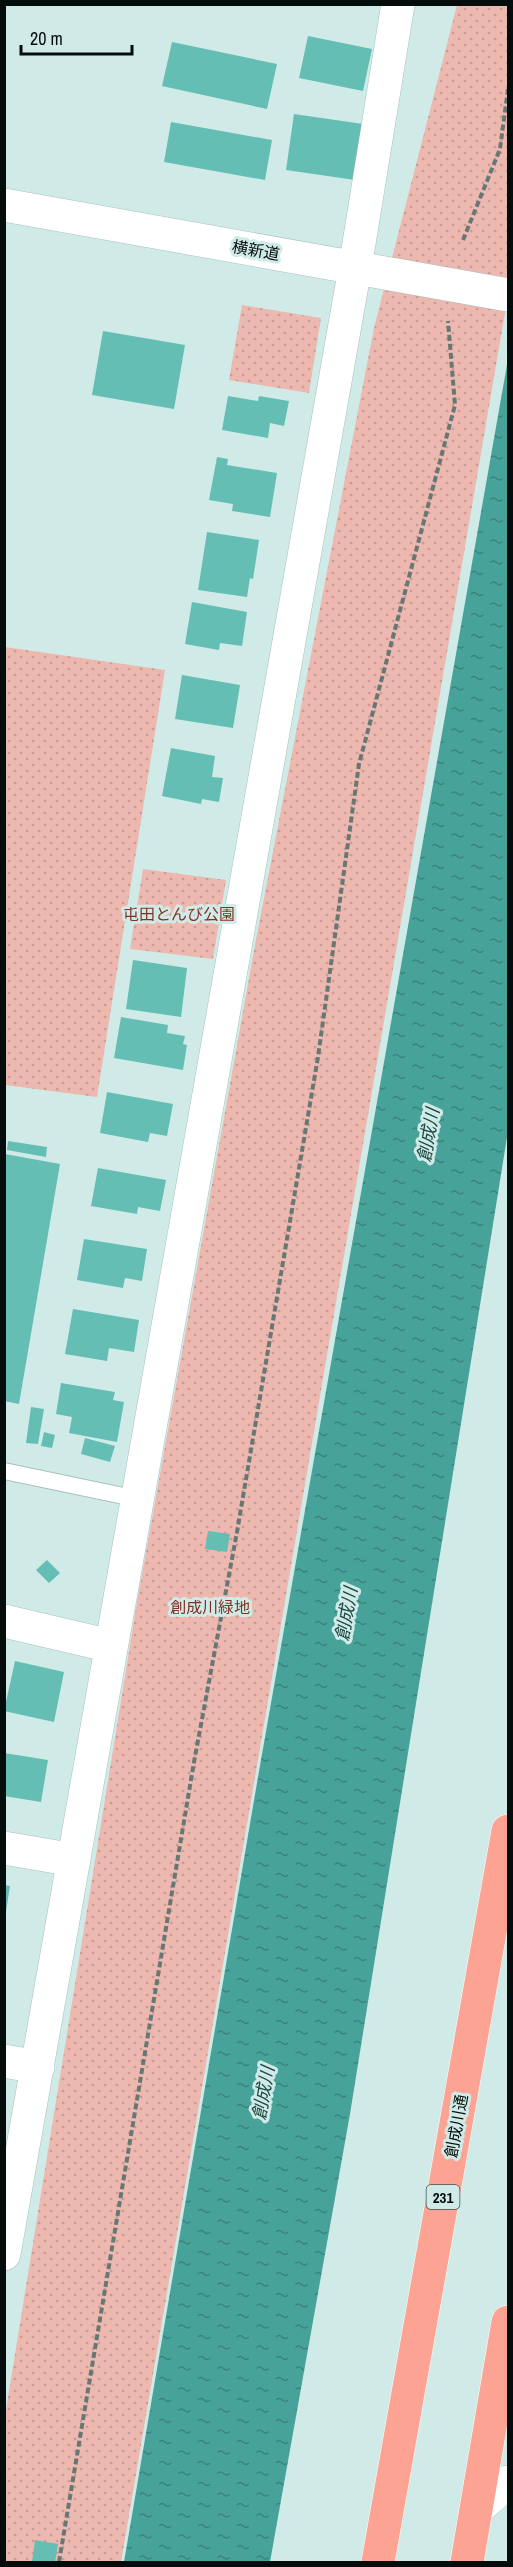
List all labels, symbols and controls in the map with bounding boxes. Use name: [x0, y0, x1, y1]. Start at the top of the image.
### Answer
scale bar: [21, 18, 132, 56]
text: 20 m: [30, 26, 63, 51]
street label: 横新道: [230, 235, 282, 265]
park label: 屯田とんび公園: [123, 903, 235, 925]
water label: 創成川: [411, 1104, 445, 1164]
water label: 創成川: [329, 1583, 363, 1643]
park label: 創成川緑地: [170, 1596, 250, 1618]
water label: 創成川: [246, 2062, 280, 2122]
street label: 創成川通: [440, 2093, 472, 2159]
road number: 231: [426, 2185, 460, 2209]

